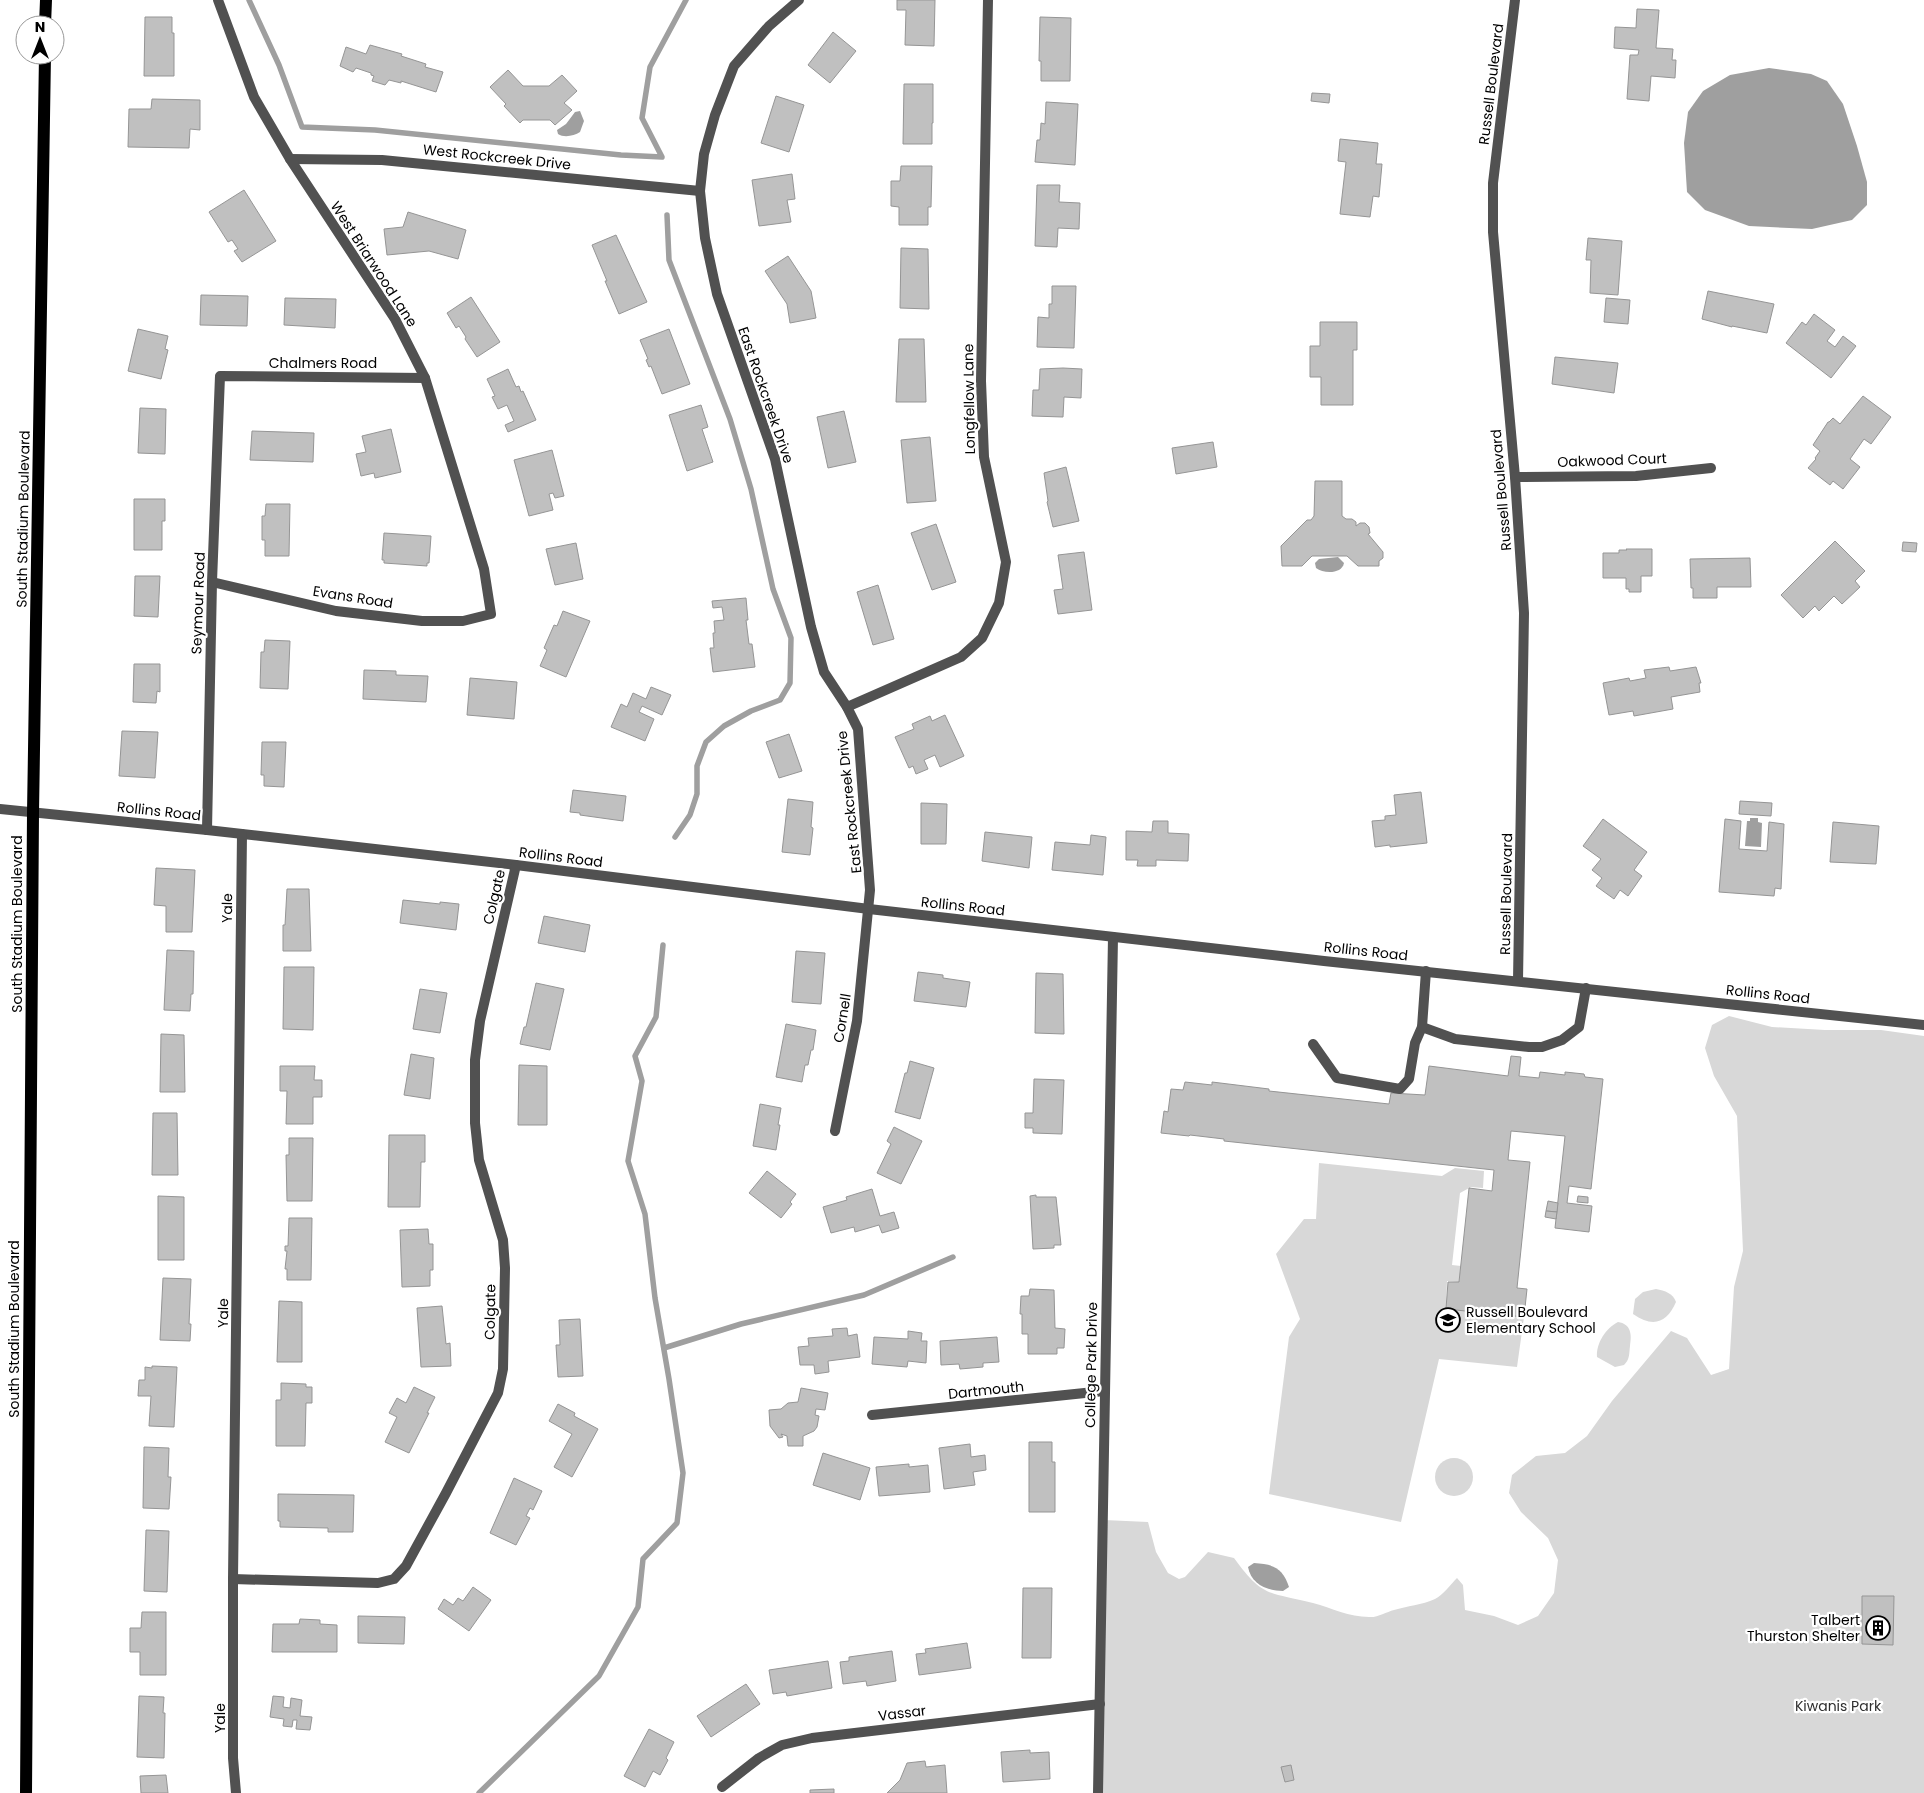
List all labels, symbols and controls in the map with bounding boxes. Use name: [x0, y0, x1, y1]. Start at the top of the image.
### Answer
north arrow: [15, 15, 65, 65]
text: N: [35, 17, 45, 37]
street label: Russell Boulevard: [1474, 22, 1508, 146]
street label: West Rockcreek Drive: [422, 139, 572, 175]
street label: West Briarwood Lane: [326, 197, 422, 331]
street label: East Rockcreek Drive: [733, 324, 799, 466]
street label: Longfellow Lane: [958, 343, 980, 455]
street label: Chalmers Road: [269, 353, 377, 373]
street label: Russell Boulevard: [1486, 428, 1516, 552]
street label: South Stadium Boulevard: [11, 430, 35, 608]
street label: Oakwood Court: [1557, 448, 1667, 472]
street label: Seymour Road: [186, 551, 210, 655]
street label: Evans Road: [311, 581, 395, 613]
street label: East Rockcreek Drive: [832, 729, 866, 874]
street label: Rollins Road: [116, 797, 202, 825]
street label: Russell Boulevard: [1495, 833, 1517, 955]
street label: South Stadium Boulevard: [7, 835, 27, 1013]
street label: Rollins Road: [518, 842, 604, 872]
street label: Colgate: [478, 867, 510, 926]
street label: Rollins Road: [920, 892, 1006, 920]
street label: Yale: [217, 893, 237, 923]
street label: Rollins Road: [1323, 937, 1409, 965]
street label: Rollins Road: [1725, 980, 1811, 1008]
street label: Cornell: [828, 992, 856, 1044]
street label: South Stadium Boulevard: [4, 1240, 24, 1418]
street label: Colgate: [480, 1284, 500, 1340]
street label: Yale: [213, 1298, 233, 1328]
street label: College Park Drive: [1080, 1301, 1102, 1428]
place label: Russell Boulevard Elementary School: [1466, 1302, 1596, 1338]
school or university icon: Russell Boulevard Elementary School: [1435, 1307, 1461, 1333]
street label: Dartmouth: [947, 1376, 1025, 1404]
place label: Talbert Thurston Shelter: [1747, 1610, 1860, 1646]
building icon: Talbert Thurston Shelter: [1865, 1615, 1891, 1641]
park label: Kiwanis Park: [1795, 1696, 1882, 1716]
street label: Vassar: [877, 1700, 927, 1726]
street label: Yale: [210, 1703, 230, 1733]

